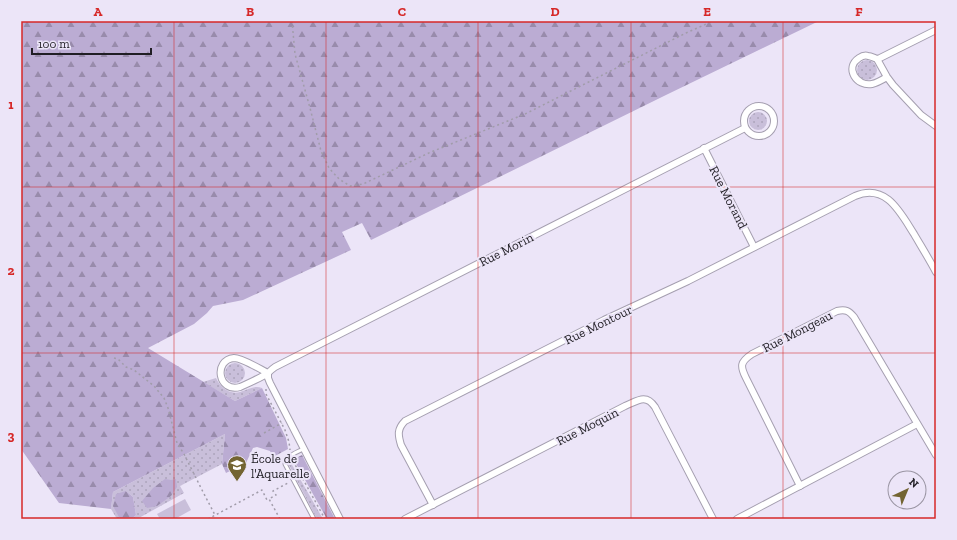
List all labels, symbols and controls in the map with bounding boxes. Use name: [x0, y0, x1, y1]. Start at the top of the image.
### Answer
text: A: [94, 4, 103, 19]
text: B: [246, 4, 254, 19]
text: C: [398, 4, 406, 19]
text: D: [550, 4, 560, 19]
text: E: [703, 4, 711, 19]
text: F: [855, 4, 863, 19]
scale bar: [32, 30, 151, 56]
text: 100 m: [38, 37, 70, 51]
text: 1: [8, 97, 14, 112]
street label: Rue Morand: [706, 163, 751, 231]
street label: Rue Morin: [477, 229, 536, 269]
text: 2: [8, 263, 15, 278]
street label: Rue Montour: [562, 302, 635, 347]
street label: Rue Mongeau: [760, 307, 835, 355]
street label: Rue Moquin: [554, 404, 621, 448]
text: 3: [8, 428, 15, 443]
place label: École de l'Aquarelle: [251, 451, 309, 481]
school or university icon: École de l'Aquarelle: [226, 454, 248, 482]
north arrow: [887, 470, 927, 510]
text: N: [906, 476, 922, 491]

